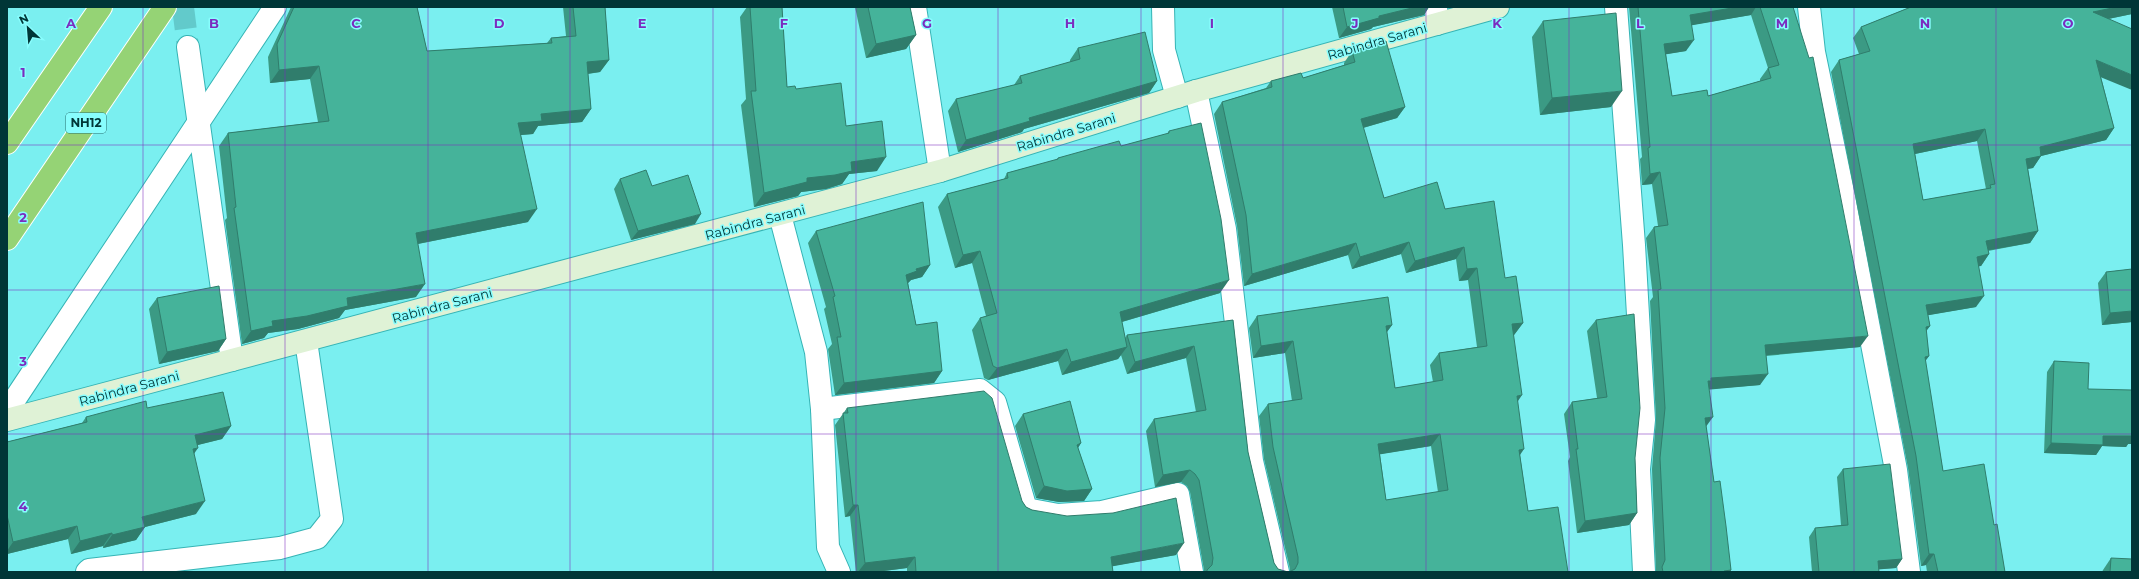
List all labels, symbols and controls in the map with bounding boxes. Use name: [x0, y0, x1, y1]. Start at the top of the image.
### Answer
north arrow: [8, 8, 48, 48]
text: N: [17, 11, 31, 27]
text: A: [65, 15, 77, 31]
text: B: [209, 15, 219, 31]
text: C: [351, 15, 361, 31]
text: D: [494, 15, 505, 31]
text: E: [638, 15, 647, 31]
text: F: [780, 15, 788, 31]
text: G: [922, 15, 932, 31]
text: H: [1065, 15, 1075, 31]
text: I: [1210, 15, 1214, 31]
text: J: [1350, 15, 1359, 31]
text: K: [1492, 15, 1502, 31]
text: L: [1636, 15, 1644, 31]
text: M: [1776, 15, 1788, 31]
text: N: [1920, 15, 1930, 31]
text: O: [2063, 15, 2074, 31]
street label: Rabindra Sarani: [1325, 19, 1429, 63]
text: 1: [20, 64, 26, 80]
street label: Rabindra Sarani: [1014, 109, 1118, 155]
road number: NH12: [66, 113, 106, 133]
street label: Rabindra Sarani: [703, 201, 807, 243]
text: 2: [19, 209, 27, 225]
street label: Rabindra Sarani: [390, 284, 494, 326]
text: 3: [18, 353, 27, 369]
street label: Rabindra Sarani: [77, 367, 181, 409]
text: 4: [19, 498, 28, 514]

